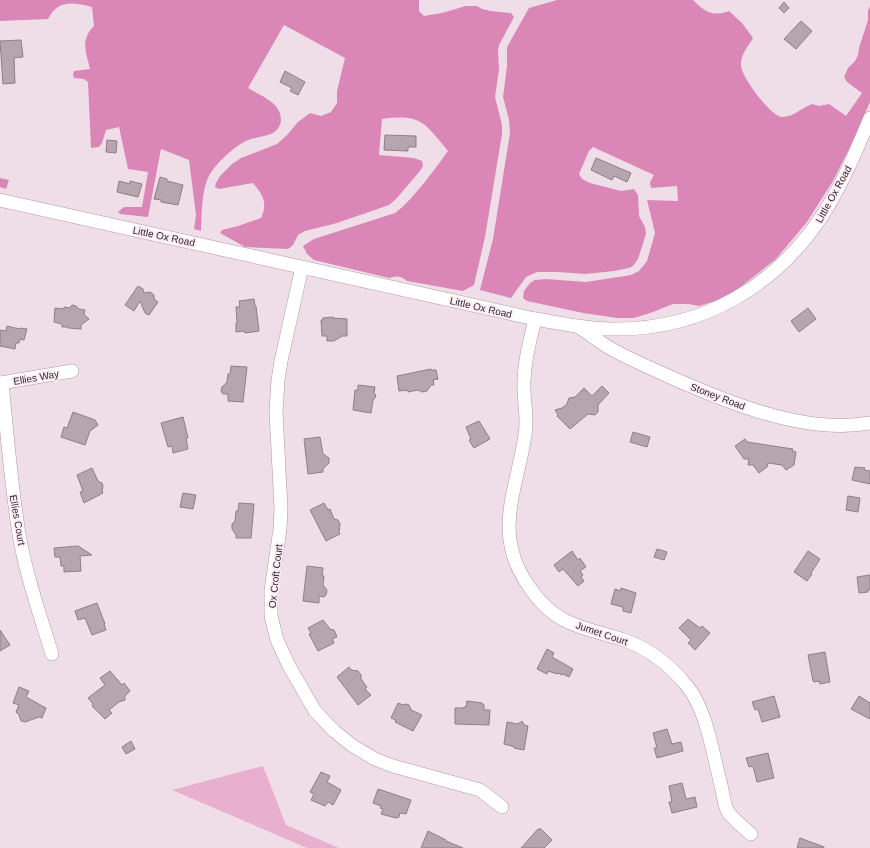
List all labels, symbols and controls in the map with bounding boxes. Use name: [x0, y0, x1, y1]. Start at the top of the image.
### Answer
street label: Little Ox Road: [813, 164, 854, 225]
street label: Little Ox Road: [132, 225, 196, 248]
street label: Little Ox Road: [449, 295, 513, 320]
street label: Ellies Way: [12, 368, 60, 387]
street label: Stoney Road: [689, 381, 747, 412]
street label: Ellies Court: [8, 494, 27, 546]
street label: Ox Croft Court: [267, 543, 284, 609]
street label: Jumet Court: [574, 619, 630, 648]

